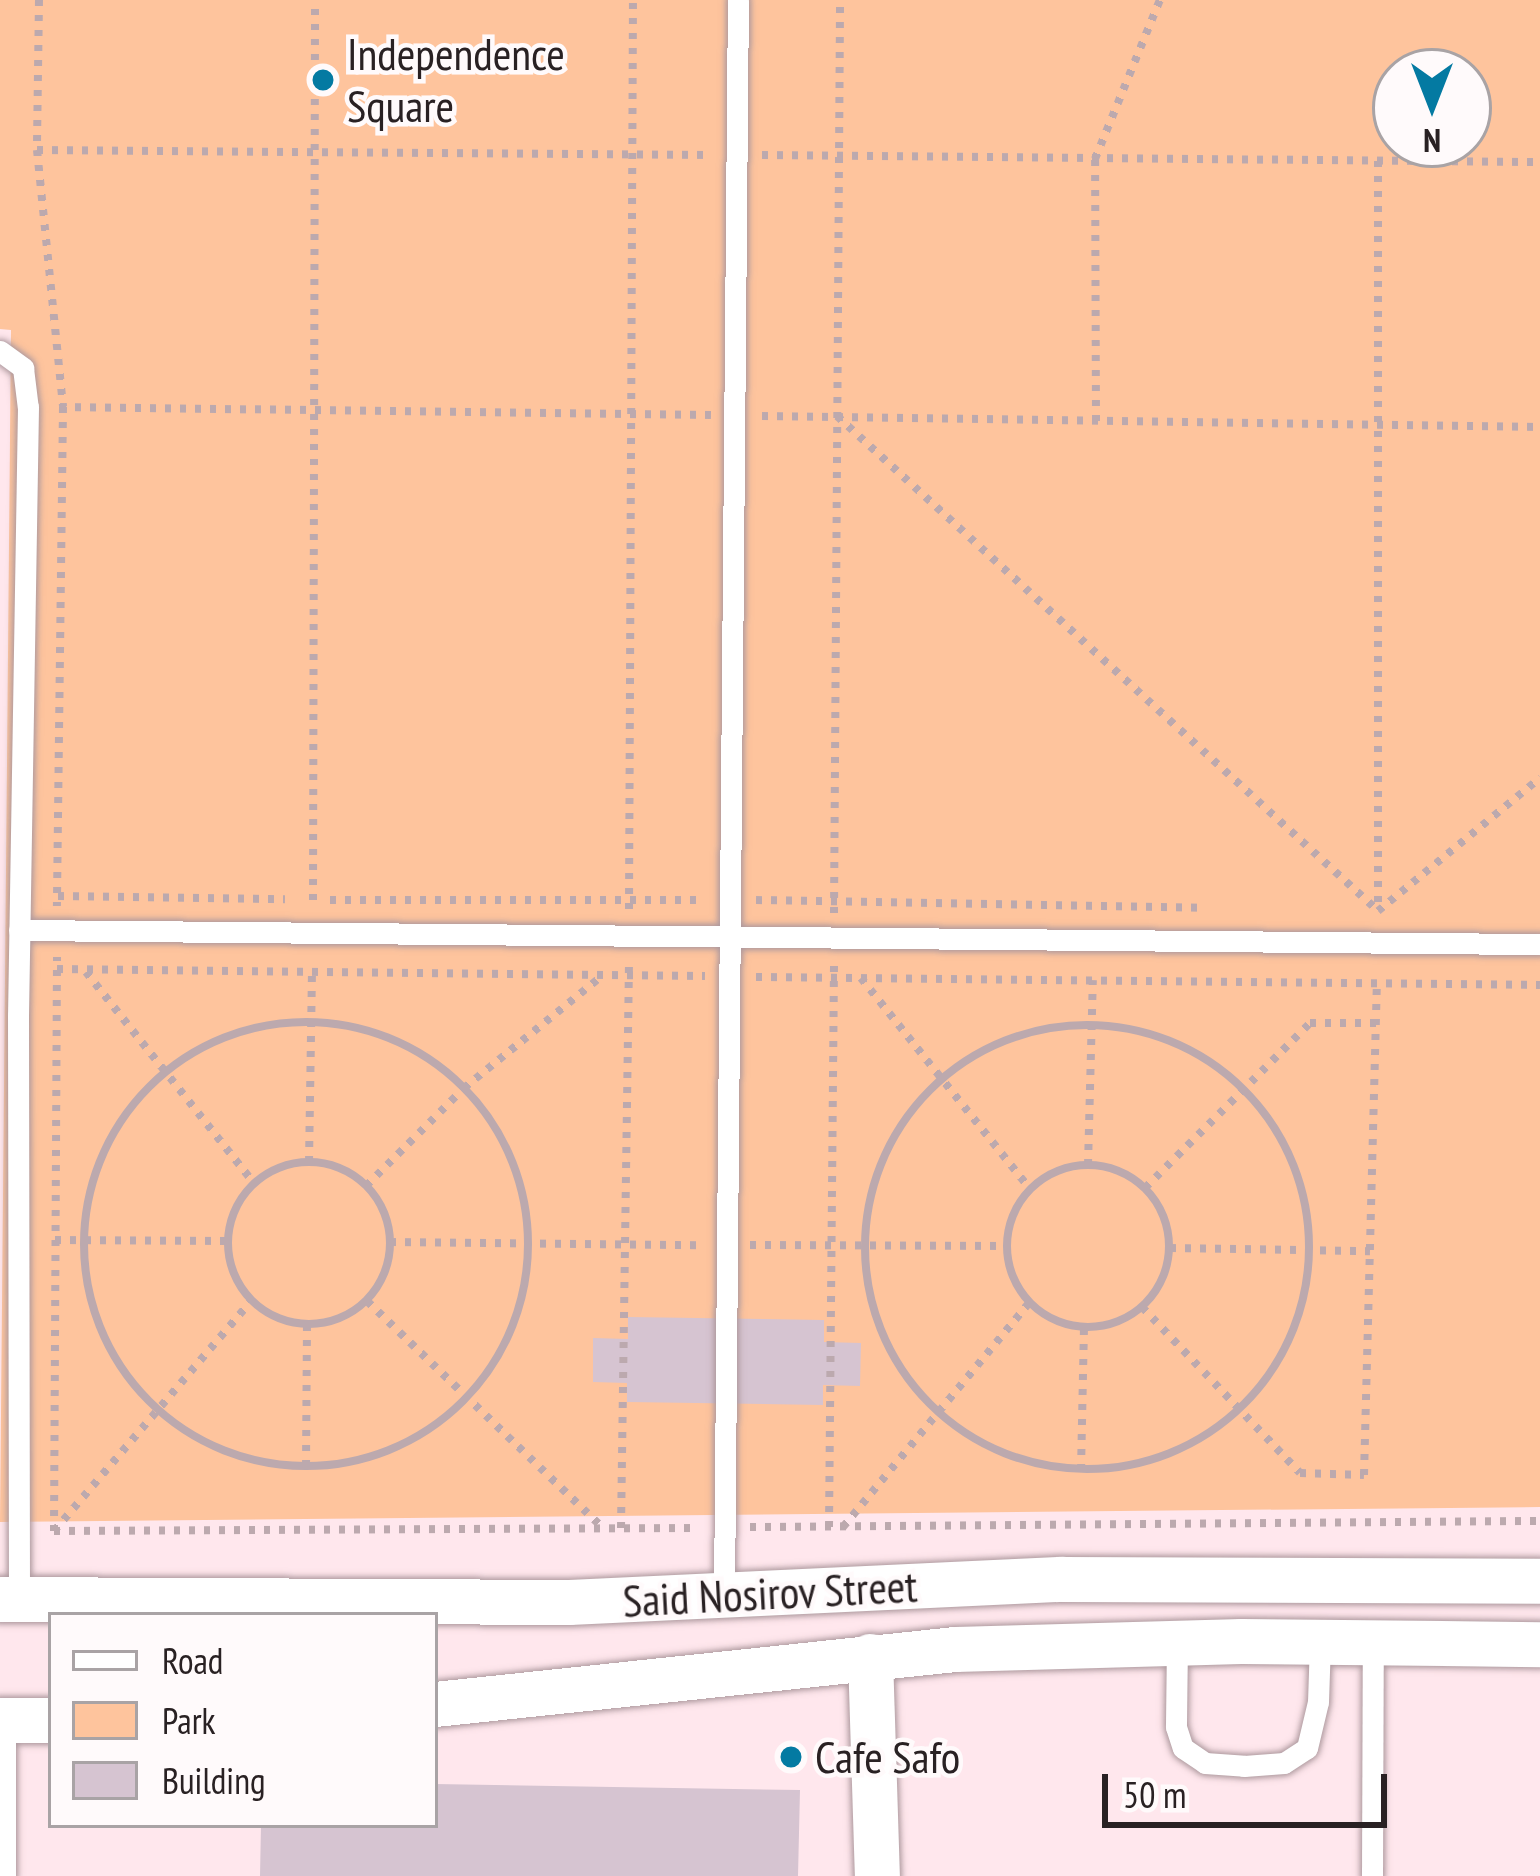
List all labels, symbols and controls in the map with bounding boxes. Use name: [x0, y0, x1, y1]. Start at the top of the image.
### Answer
place label: Independence Square: [347, 27, 565, 133]
north arrow: [1372, 48, 1492, 168]
marker: Independence Square: [310, 67, 336, 93]
text: N: [1423, 120, 1441, 163]
street label: Said Nosirov Street: [621, 1558, 919, 1628]
legend: [48, 1612, 438, 1828]
text: Road: [162, 1637, 223, 1684]
text: Park: [162, 1697, 216, 1744]
place label: Cafe Safo: [815, 1730, 960, 1784]
marker: Cafe Safo: [778, 1744, 804, 1770]
scale bar: [1108, 1750, 1393, 1824]
text: Building: [162, 1757, 266, 1804]
text: 50 m: [1123, 1771, 1186, 1818]

